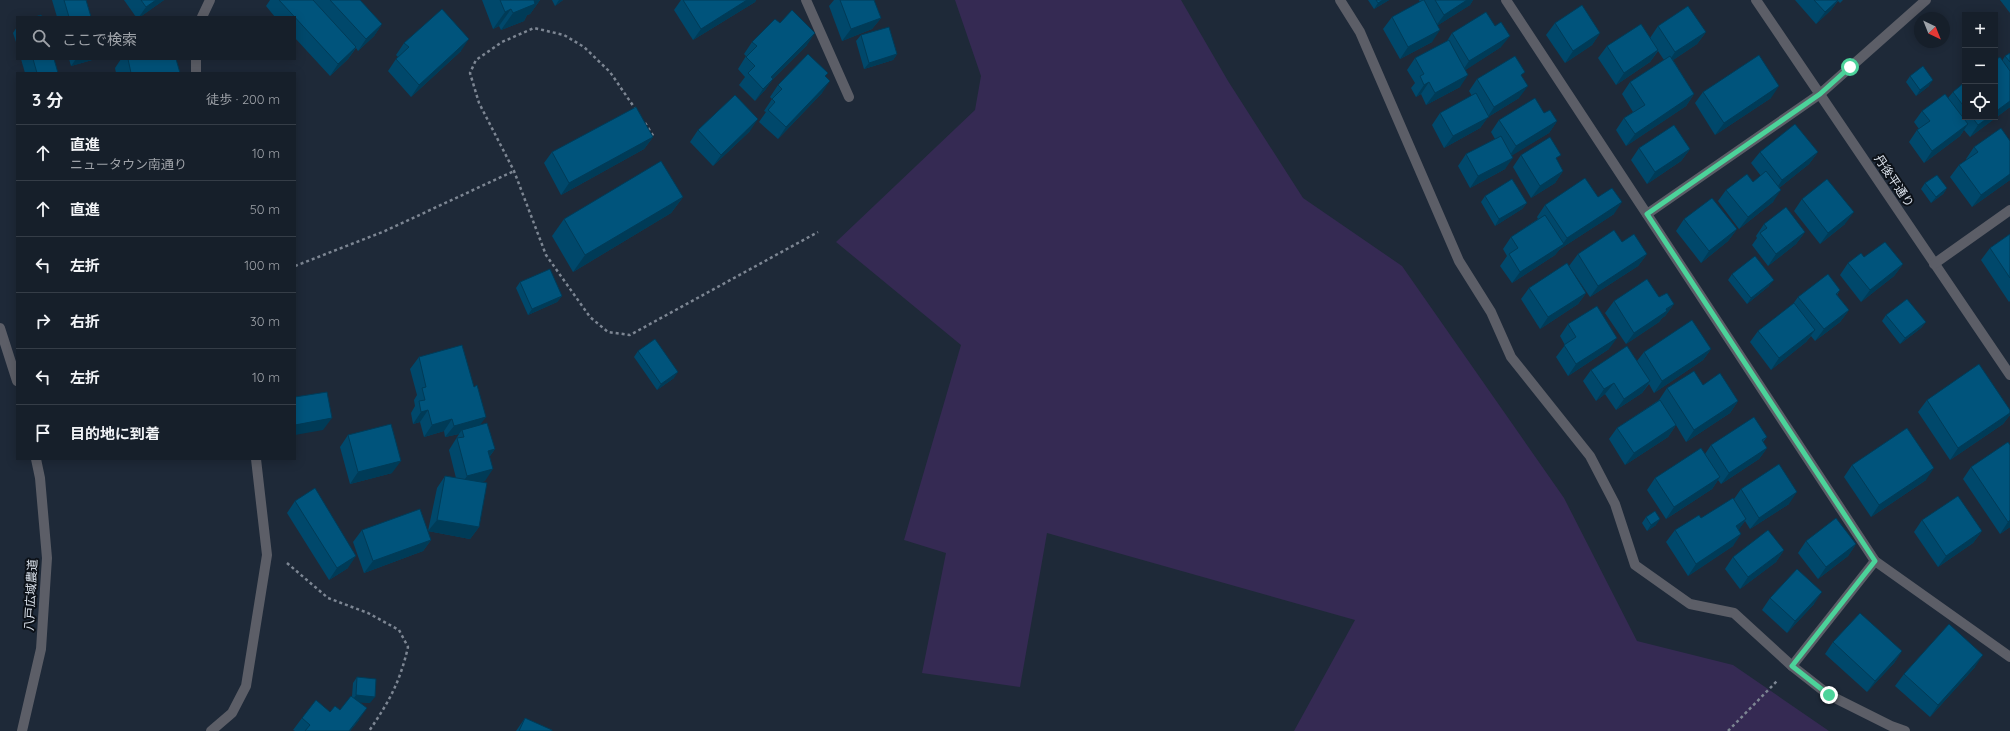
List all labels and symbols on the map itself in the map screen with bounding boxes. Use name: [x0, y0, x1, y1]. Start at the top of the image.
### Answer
north arrow: [1914, 12, 1950, 48]
route start: [1841, 58, 1859, 76]
street label: 丹後平通り: [1871, 152, 1917, 210]
street label: 八戸広域農道: [21, 559, 40, 631]
route end: [1820, 686, 1838, 704]

